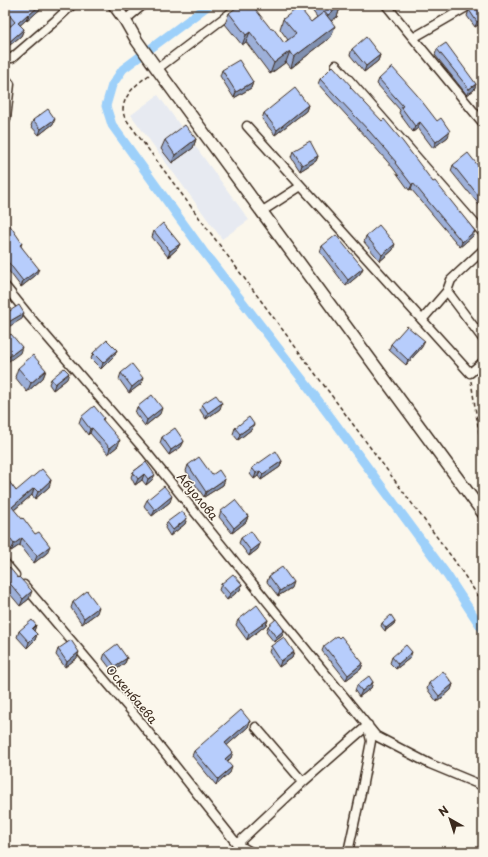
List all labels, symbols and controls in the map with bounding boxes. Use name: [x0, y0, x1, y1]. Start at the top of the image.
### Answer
street label: Абуолова: [173, 468, 223, 524]
street label: Оскенбаева: [102, 661, 162, 728]
north arrow: [430, 799, 470, 839]
text: N: [435, 801, 452, 820]

